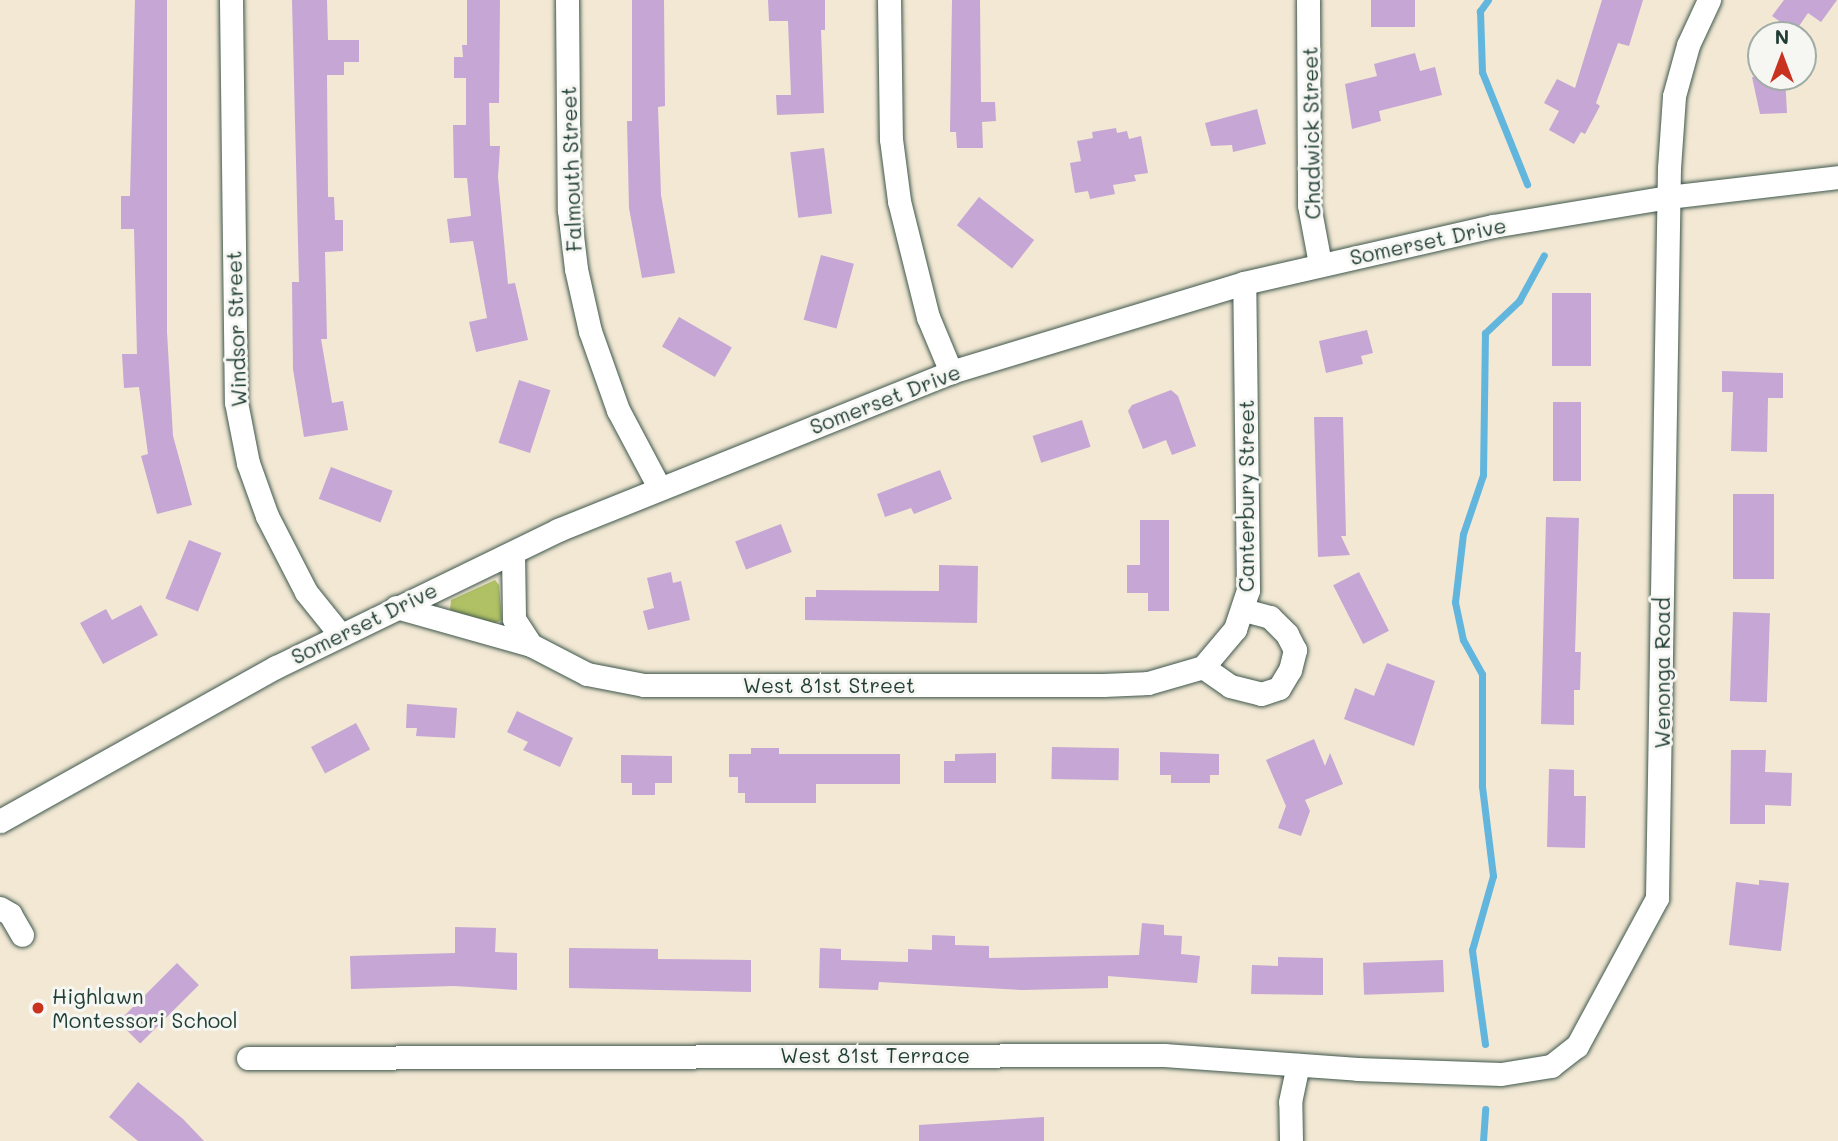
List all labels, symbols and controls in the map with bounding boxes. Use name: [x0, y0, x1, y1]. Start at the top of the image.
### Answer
north arrow: [1747, 21, 1817, 91]
text: N: [1775, 24, 1789, 49]
street label: Chadwick Street: [1297, 46, 1325, 220]
street label: Falmouth Street: [556, 86, 586, 252]
street label: Somerset Drive: [1348, 212, 1508, 270]
street label: Windsor Street: [221, 250, 251, 408]
street label: Somerset Drive: [806, 359, 964, 439]
street label: Canterbury Street: [1233, 400, 1259, 592]
street label: Somerset Drive: [287, 577, 441, 669]
street label: Wenonga Road: [1649, 597, 1675, 749]
street label: West 81st Street: [743, 672, 915, 698]
place label: Highlawn Montessori School: [52, 983, 238, 1033]
marker: Highlawn Montessori School: [30, 1000, 46, 1016]
street label: West 81st Terrace: [780, 1042, 970, 1068]

